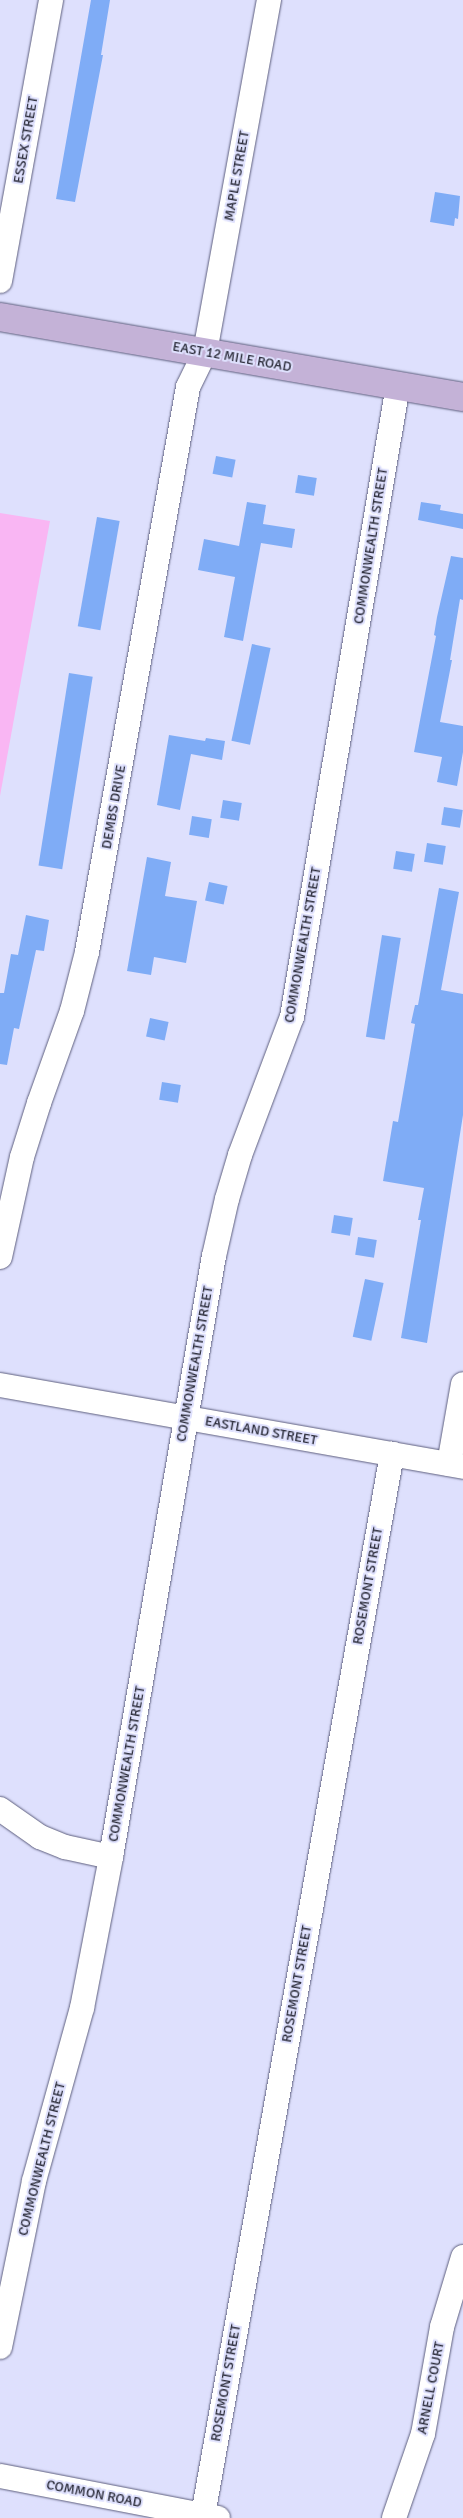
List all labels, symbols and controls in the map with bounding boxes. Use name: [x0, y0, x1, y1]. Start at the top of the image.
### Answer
street label: ESSEX STREET: [10, 95, 42, 185]
street label: MAPLE STREET: [221, 130, 253, 222]
street label: EAST 12 MILE ROAD: [171, 338, 293, 376]
street label: COMMONWEALTH STREET: [350, 467, 392, 625]
street label: DEMBS DRIVE: [98, 764, 130, 850]
street label: COMMONWEALTH STREET: [281, 866, 325, 1024]
street label: COMMONWEALTH STREET: [173, 1285, 217, 1443]
street label: EASTLAND STREET: [204, 1413, 318, 1449]
street label: ROSEMONT STREET: [349, 1526, 387, 1646]
street label: COMMONWEALTH STREET: [105, 1685, 149, 1843]
street label: ROSEMONT STREET: [278, 1924, 316, 2044]
street label: COMMONWEALTH STREET: [15, 2080, 69, 2238]
street label: ROSEMONT STREET: [207, 2323, 245, 2443]
street label: ARNELL COURT: [414, 2340, 448, 2436]
street label: COMMON ROAD: [45, 2477, 143, 2511]

